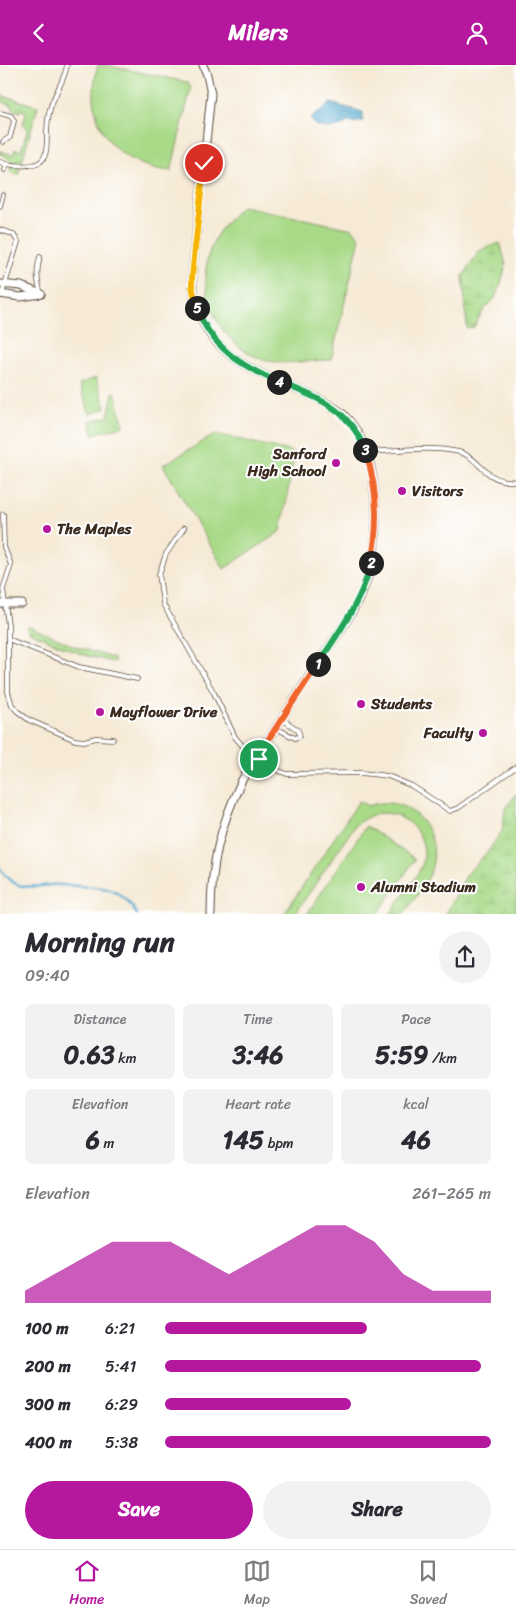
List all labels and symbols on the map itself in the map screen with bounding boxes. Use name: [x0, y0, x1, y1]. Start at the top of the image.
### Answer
pin: [183, 142, 225, 184]
pin: 5: [184, 295, 210, 321]
pin: 4: [266, 369, 292, 395]
pin: 3: [352, 437, 378, 463]
place label: Sanford High School: [247, 441, 328, 484]
marker: Sanford High School: [330, 457, 342, 469]
place label: Visitors: [412, 478, 464, 504]
marker: Visitors: [396, 485, 408, 497]
place label: The Maples: [57, 516, 133, 542]
marker: The Maples: [41, 523, 53, 535]
pin: 2: [358, 551, 384, 575]
pin: 1: [306, 651, 330, 677]
place label: Students: [370, 691, 433, 717]
marker: Students: [355, 698, 367, 710]
place label: Mayflower Drive: [109, 699, 218, 725]
marker: Mayflower Drive: [94, 706, 106, 718]
place label: Faculty: [423, 720, 474, 746]
marker: Faculty: [477, 727, 489, 739]
pin: [238, 738, 280, 780]
place label: Alumni Stadium: [370, 874, 476, 900]
marker: Alumni Stadium: [355, 881, 367, 893]

